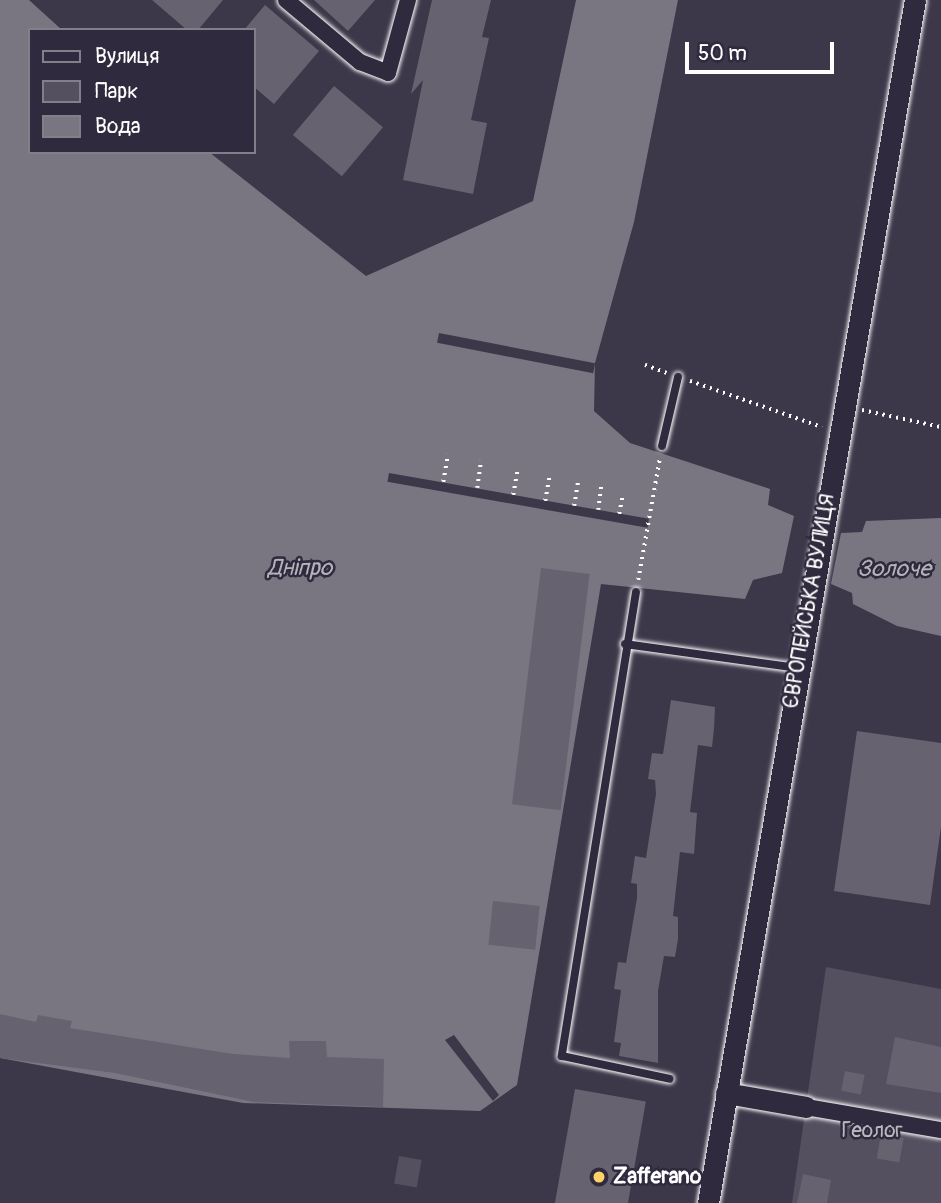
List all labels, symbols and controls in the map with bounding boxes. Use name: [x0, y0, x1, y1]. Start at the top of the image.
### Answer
legend: [28, 28, 256, 154]
scale bar: [689, 28, 838, 72]
text: 50 m: [698, 40, 747, 67]
text: Вулиця: [95, 43, 159, 70]
text: Парк: [95, 78, 138, 105]
text: Вода: [95, 113, 141, 140]
street label: ЄВРОПЕЙСЬКА ВУЛИЦЯ: [779, 492, 841, 710]
water label: Дніпро: [268, 554, 332, 582]
water label: Золоче: [857, 555, 931, 583]
park label: Геолог: [841, 1118, 903, 1144]
place label: Zafferano: [613, 1164, 701, 1190]
marker: Zafferano: [591, 1169, 607, 1185]

